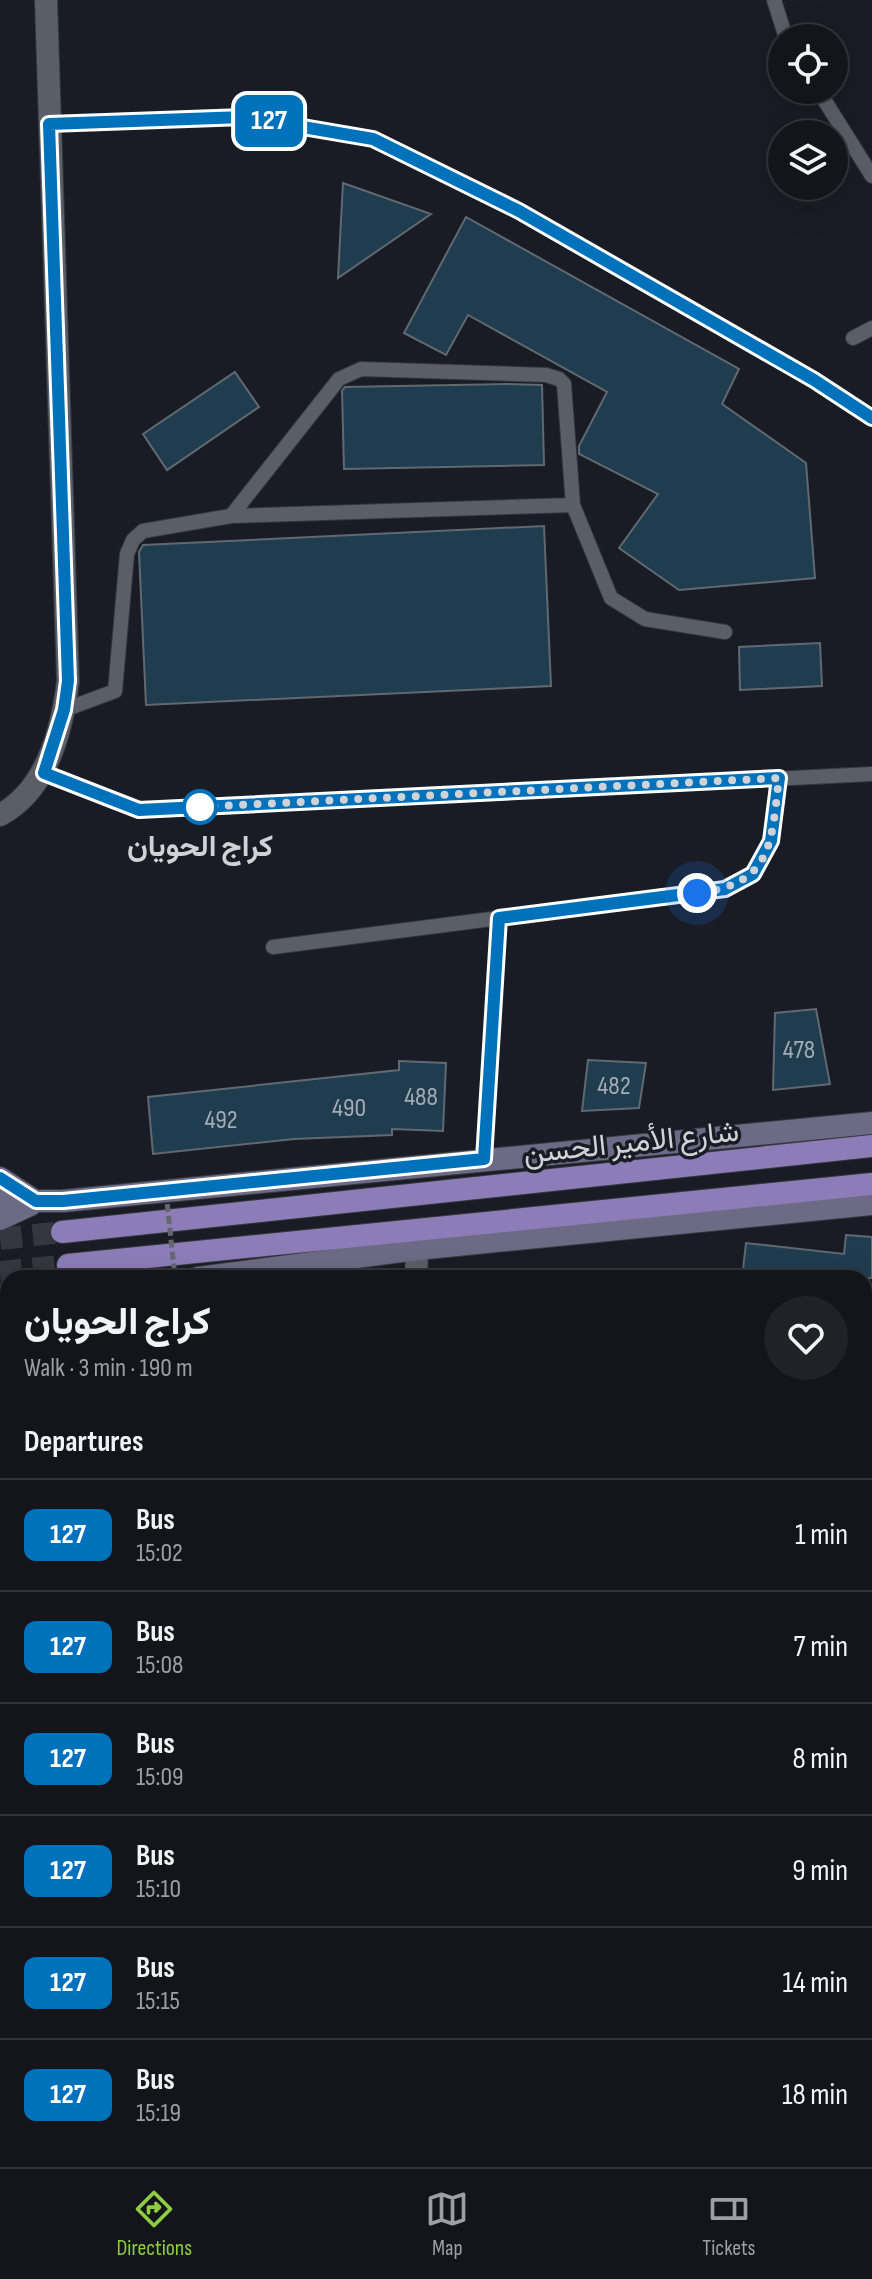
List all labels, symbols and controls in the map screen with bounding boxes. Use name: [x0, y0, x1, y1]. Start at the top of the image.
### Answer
map controls: [768, 24, 848, 200]
button: locate: [768, 24, 848, 104]
line badge: 127: [223, 95, 315, 147]
text: 127: [251, 104, 287, 137]
button: layers: [768, 120, 848, 200]
marker: كراج الحويان: [183, 790, 217, 824]
place label: كراج الحويان: [127, 829, 273, 866]
your location: [677, 873, 717, 913]
house number: 478: [783, 1035, 815, 1066]
house number: 482: [597, 1071, 631, 1102]
house number: 488: [404, 1082, 438, 1113]
house number: 490: [332, 1093, 366, 1124]
house number: 492: [204, 1105, 238, 1136]
street label: شارع الأمير الحسن: [522, 1114, 741, 1173]
button: heart: [764, 1296, 848, 1380]
text: كراج الحويان: [24, 1300, 210, 1345]
text: Walk · 3 min · 190 m: [24, 1353, 193, 1384]
text: Departures: [24, 1424, 144, 1460]
text: Bus: [136, 1502, 175, 1538]
text: 1 min: [795, 1517, 848, 1553]
text: 127: [50, 1518, 86, 1551]
text: 15:02: [136, 1538, 183, 1569]
text: Bus: [136, 1614, 175, 1650]
text: 7 min: [794, 1629, 848, 1665]
text: 127: [50, 1630, 86, 1663]
text: 15:08: [136, 1650, 183, 1681]
text: Bus: [136, 1726, 175, 1762]
text: 8 min: [792, 1741, 848, 1777]
text: 127: [50, 1742, 86, 1775]
text: 15:09: [136, 1762, 184, 1793]
text: Bus: [136, 1838, 175, 1874]
text: 9 min: [792, 1853, 848, 1889]
text: 127: [50, 1854, 86, 1887]
text: 15:10: [136, 1874, 181, 1905]
text: Bus: [136, 1950, 175, 1986]
text: 14 min: [783, 1965, 848, 2001]
text: 127: [50, 1966, 86, 1999]
text: 15:15: [136, 1986, 180, 2017]
text: Bus: [136, 2062, 175, 2098]
text: 18 min: [782, 2077, 848, 2113]
text: 127: [50, 2078, 86, 2111]
text: 15:19: [136, 2098, 181, 2129]
tab: Directions: [117, 2187, 192, 2262]
tab: Map: [425, 2187, 469, 2262]
tab: Tickets: [702, 2187, 755, 2262]

